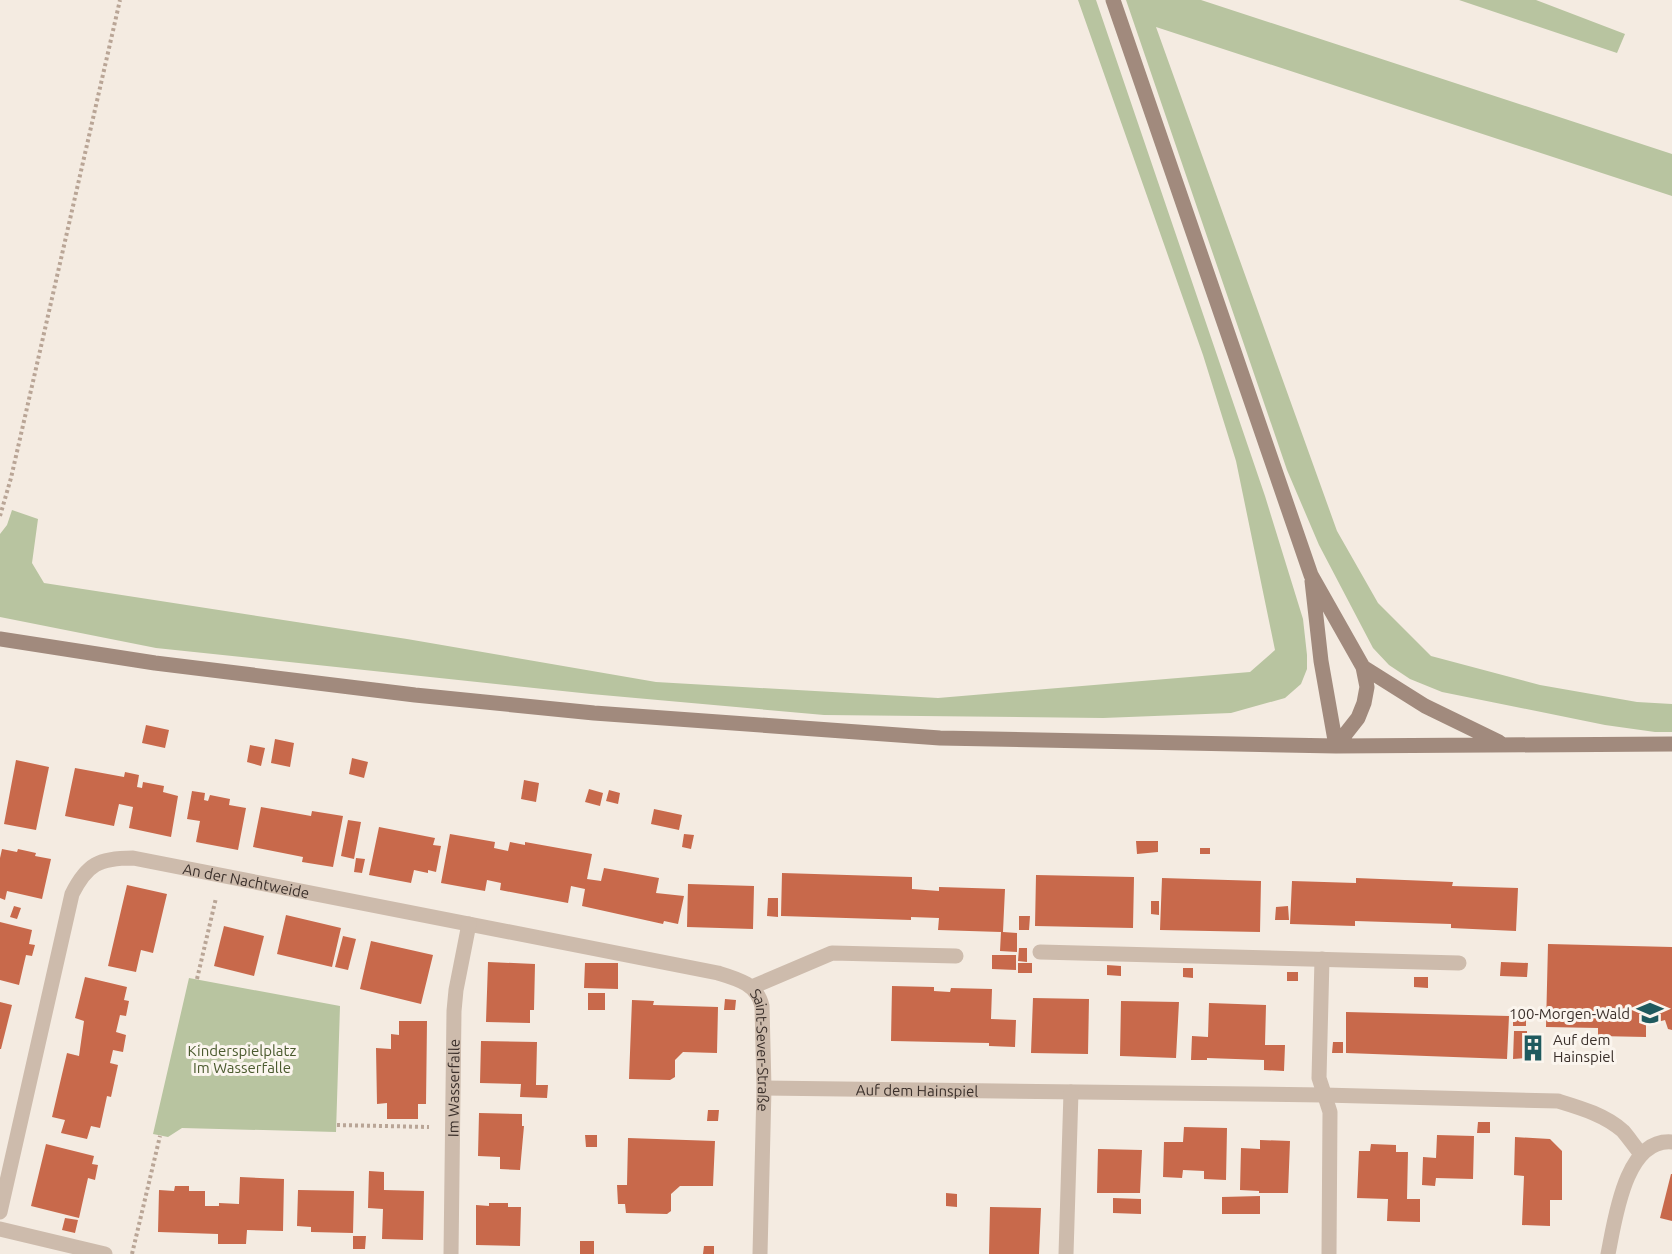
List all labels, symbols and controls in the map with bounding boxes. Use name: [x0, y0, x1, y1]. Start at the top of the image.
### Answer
street label: An der Nachtweide: [181, 860, 311, 901]
street label: Saint-Sever-Straße: [747, 985, 773, 1112]
school or university icon: 100-Morgen-Wald: [1635, 998, 1665, 1028]
place label: 100-Morgen-Wald: [1509, 1005, 1630, 1022]
place label: Auf dem Hainspiel: [1553, 1031, 1615, 1065]
building icon: Auf dem Hainspiel: [1518, 1033, 1548, 1063]
street label: Im Wasserfalle: [444, 1039, 462, 1137]
park label: Kinderspielplatz Im Wasserfalle: [188, 1042, 296, 1076]
street label: Auf dem Hainspiel: [856, 1081, 978, 1099]

